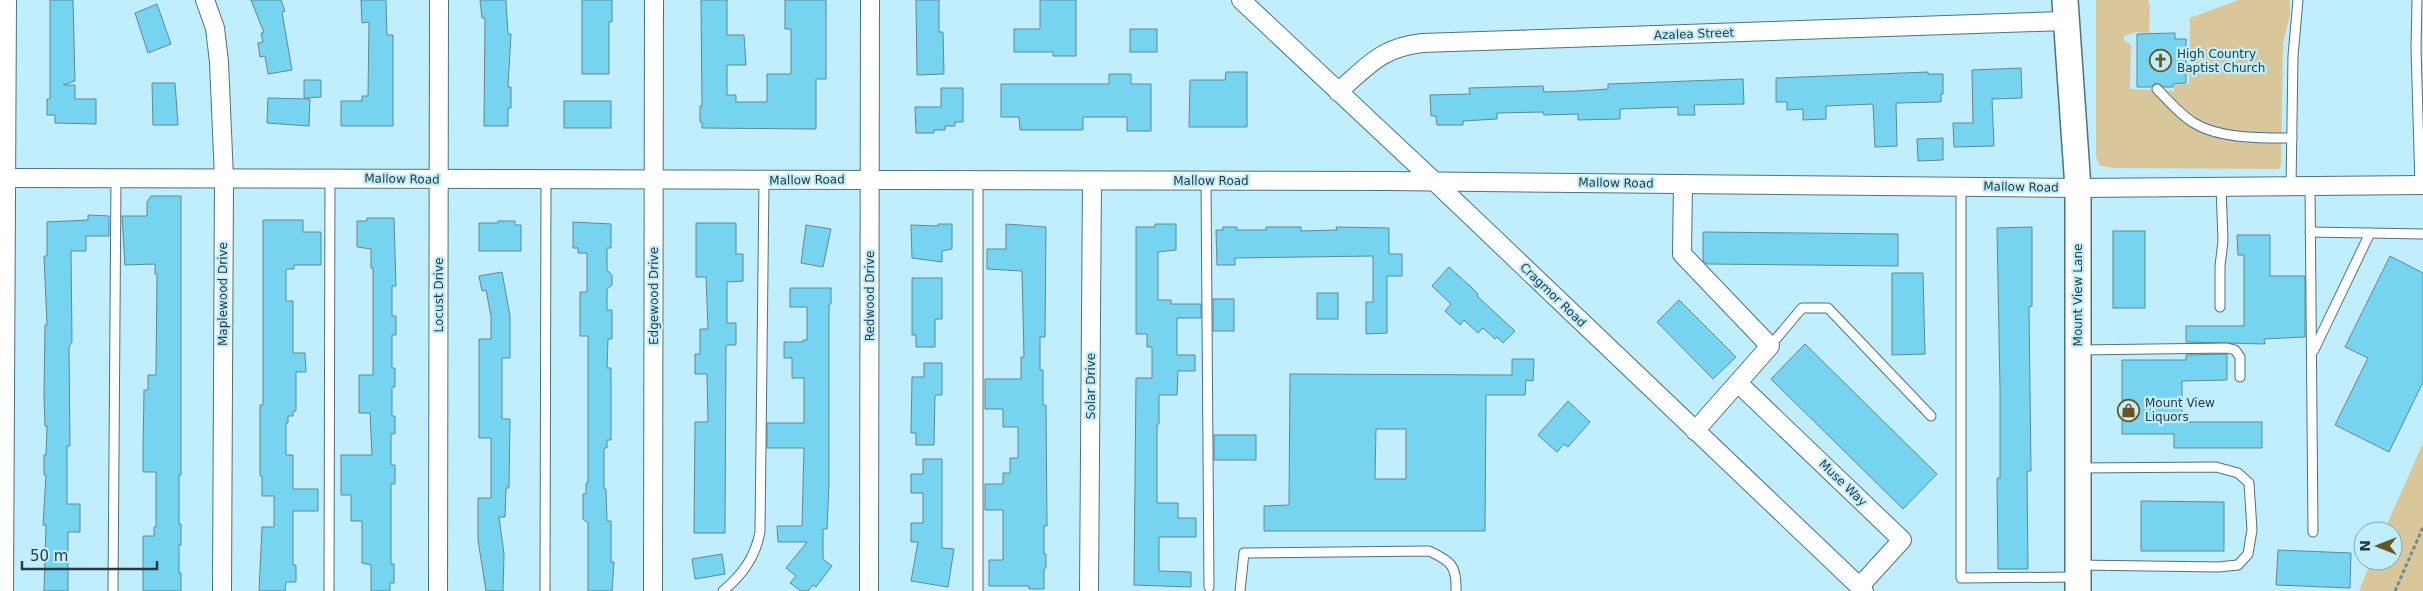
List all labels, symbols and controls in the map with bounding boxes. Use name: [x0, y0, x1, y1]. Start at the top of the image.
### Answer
street label: Azalea Street: [1654, 26, 1735, 42]
place label: High Country Baptist Church: [2177, 47, 2265, 75]
church icon: High Country Baptist Church: [2149, 49, 2173, 73]
street label: Mallow Road: [364, 171, 440, 187]
street label: Mallow Road: [769, 172, 845, 188]
street label: Mallow Road: [1173, 174, 1249, 188]
street label: Mallow Road: [1578, 175, 1654, 191]
street label: Mallow Road: [1983, 179, 2059, 195]
street label: Maplewood Drive: [216, 242, 230, 346]
street label: Mount View Lane: [2071, 244, 2085, 346]
street label: Edgewood Drive: [647, 247, 661, 345]
street label: Redwood Drive: [863, 251, 877, 341]
street label: Locust Drive: [432, 258, 446, 332]
street label: Cragmor Road: [1517, 260, 1589, 330]
street label: Solar Drive: [1084, 353, 1098, 419]
place label: Mount View Liquors: [2145, 396, 2215, 424]
shop icon: Mount View Liquors: [2117, 398, 2141, 422]
street label: Muse Way: [1816, 457, 1870, 509]
north arrow: [2353, 521, 2403, 571]
scale bar: [22, 538, 158, 570]
text: N: [2357, 540, 2373, 552]
text: 50 m: [30, 547, 68, 565]

